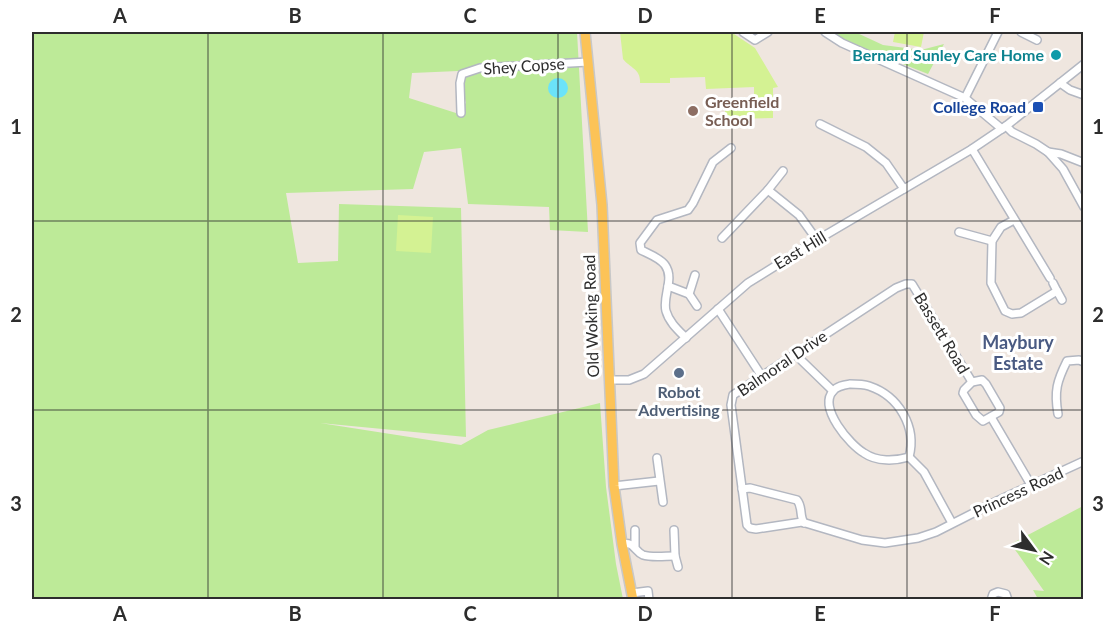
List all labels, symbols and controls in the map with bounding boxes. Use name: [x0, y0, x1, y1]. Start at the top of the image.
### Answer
text: A: [112, 3, 127, 27]
text: B: [288, 3, 302, 27]
text: C: [463, 3, 477, 27]
text: D: [637, 3, 653, 27]
text: E: [814, 3, 826, 27]
text: F: [989, 3, 1001, 27]
place label: Bernard Sunley Care Home: [852, 45, 1044, 64]
marker: Bernard Sunley Care Home: [1049, 48, 1063, 62]
street label: Shey Copse: [483, 53, 565, 78]
place label: Greenfield School: [705, 92, 779, 129]
place label: College Road: [933, 97, 1026, 116]
marker: College Road: [1031, 100, 1045, 114]
marker: Greenfield School: [686, 104, 700, 118]
text: 1: [10, 114, 22, 138]
text: 1: [1092, 114, 1104, 138]
street label: East Hill: [770, 227, 829, 272]
street label: Old Woking Road: [579, 254, 602, 378]
street label: Bassett Road: [911, 289, 974, 377]
text: 2: [10, 302, 22, 326]
text: 2: [1092, 302, 1104, 326]
street label: Balmoral Drive: [733, 326, 830, 399]
district label: Maybury Estate: [982, 331, 1054, 374]
marker: Robot Advertising: [672, 366, 686, 380]
place label: Robot Advertising: [637, 382, 720, 419]
street label: Princess Road: [970, 462, 1066, 521]
text: 3: [10, 491, 22, 515]
text: 3: [1092, 491, 1104, 515]
north arrow: [1004, 520, 1064, 580]
text: N: [1036, 548, 1058, 569]
text: A: [112, 601, 127, 625]
text: B: [288, 601, 302, 625]
text: C: [463, 601, 477, 625]
text: D: [637, 601, 653, 625]
text: E: [814, 601, 826, 625]
text: F: [989, 601, 1001, 625]

